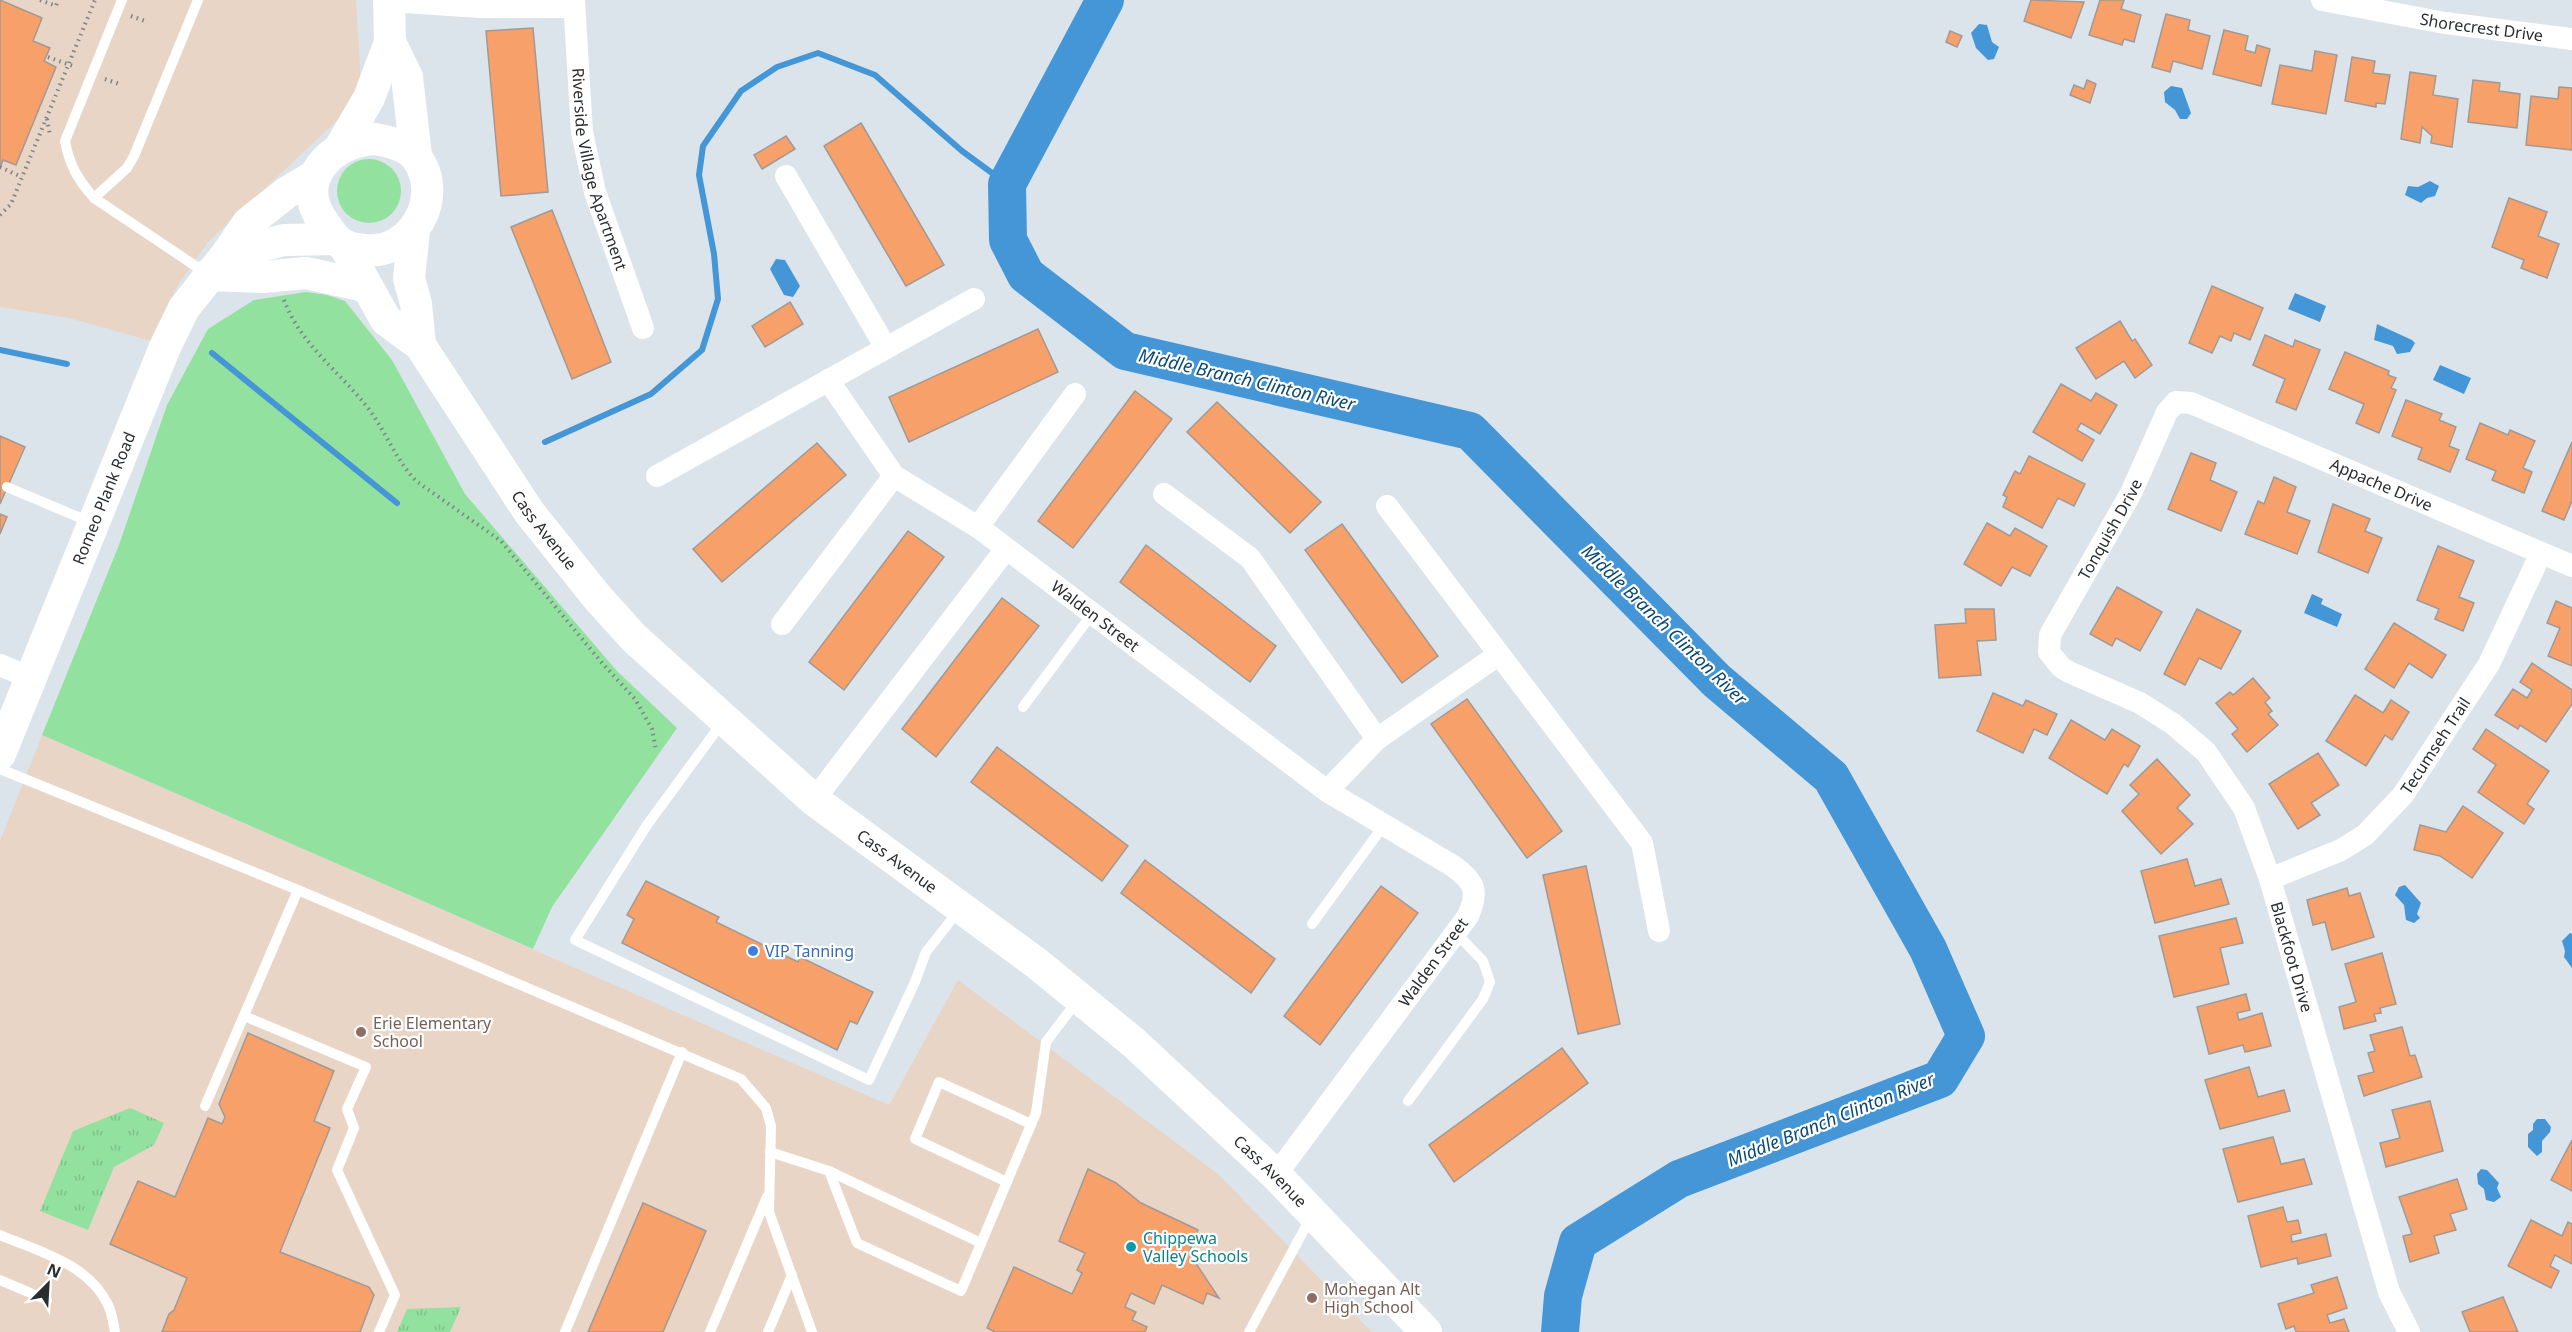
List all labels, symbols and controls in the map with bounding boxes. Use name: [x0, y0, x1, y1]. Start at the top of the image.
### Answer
street label: Shorecrest Drive: [2418, 8, 2544, 46]
street label: Riverside Village Apartment: [567, 67, 633, 274]
water label: Middle Branch Clinton River: [1137, 342, 1359, 416]
street label: Romeo Plank Road: [67, 429, 140, 568]
street label: Appache Drive: [2327, 453, 2436, 516]
street label: Tonquish Drive: [2073, 475, 2147, 584]
street label: Cass Avenue: [507, 486, 582, 574]
water label: Middle Branch Clinton River: [1577, 539, 1753, 710]
street label: Walden Street: [1047, 575, 1144, 657]
street label: Tecumseh Trail: [2395, 693, 2475, 799]
street label: Cass Avenue: [852, 824, 942, 898]
street label: Blackfoot Drive: [2266, 899, 2318, 1015]
street label: Walden Street: [1393, 913, 1473, 1011]
place label: VIP Tanning: [765, 940, 854, 962]
marker: VIP Tanning: [746, 944, 760, 958]
place label: Erie Elementary School: [373, 1012, 492, 1052]
marker: Erie Elementary School: [354, 1025, 368, 1039]
water label: Middle Branch Clinton River: [1723, 1066, 1939, 1172]
street label: Cass Avenue: [1229, 1130, 1312, 1212]
place label: Chippewa Valley Schools: [1143, 1227, 1248, 1267]
marker: Chippewa Valley Schools: [1124, 1240, 1138, 1254]
north arrow: [18, 1254, 78, 1314]
text: N: [44, 1258, 65, 1283]
place label: Mohegan Alt High School: [1324, 1278, 1420, 1318]
marker: Mohegan Alt High School: [1305, 1291, 1319, 1305]

